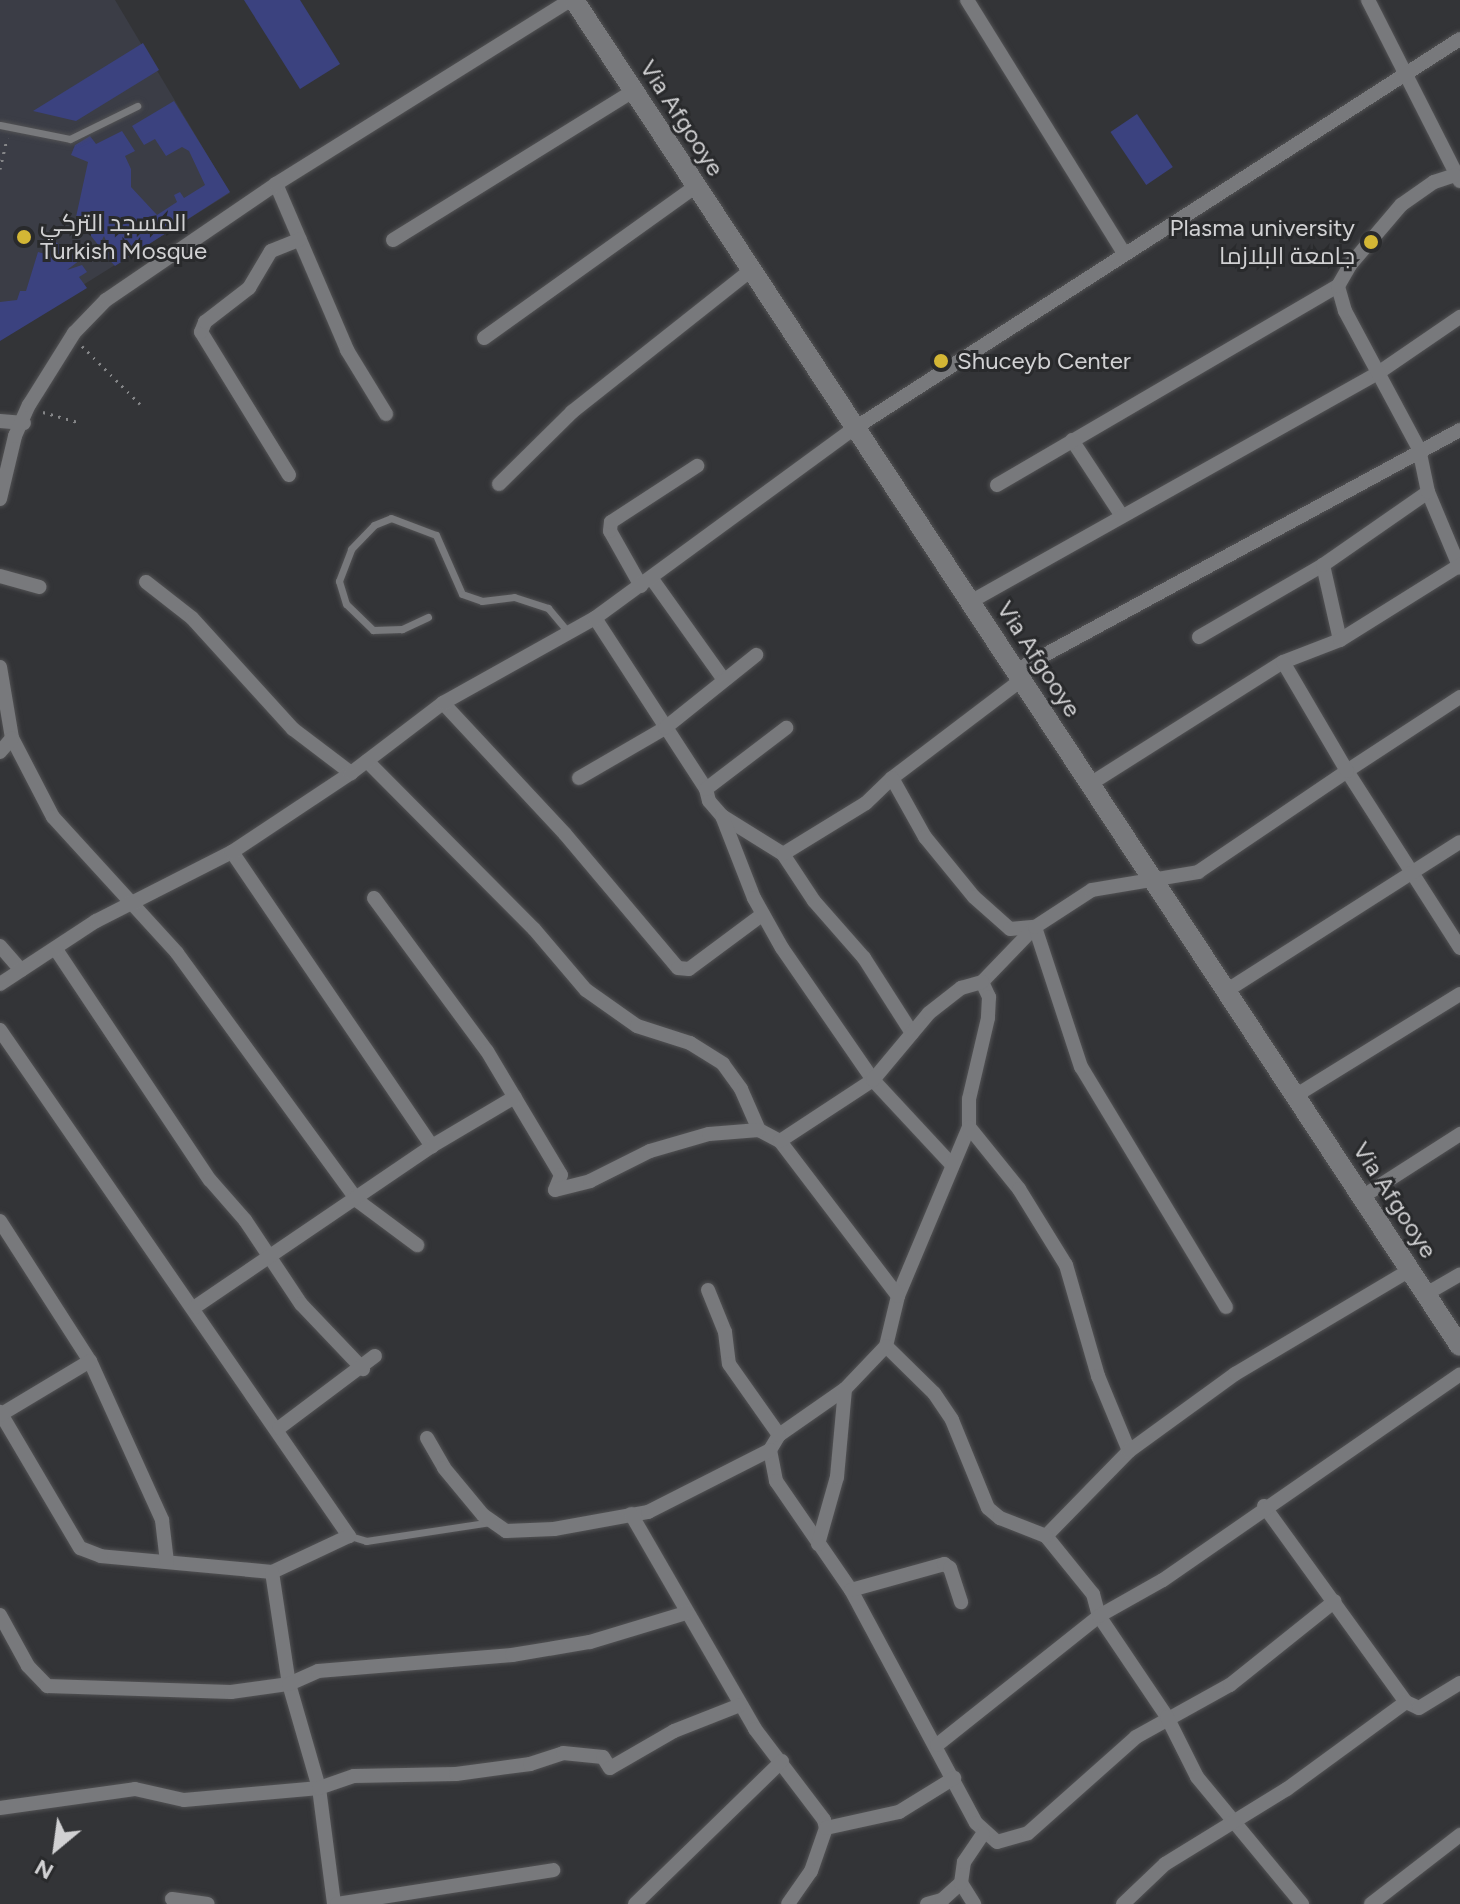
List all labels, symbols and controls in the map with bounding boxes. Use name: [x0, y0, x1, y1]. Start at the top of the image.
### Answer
street label: Via Afgooye: [634, 55, 730, 181]
place label: المسجد التركي Turkish Mosque: [40, 209, 207, 265]
place label: Plasma university جامعة البلازما: [1170, 214, 1355, 270]
marker: المسجد التركي Turkish Mosque: [15, 228, 33, 246]
marker: Plasma university جامعة البلازما: [1362, 233, 1380, 251]
place label: Shuceyb Center: [957, 347, 1131, 375]
marker: Shuceyb Center: [932, 352, 950, 370]
street label: Via Afgooye: [991, 596, 1087, 722]
street label: Via Afgooye: [1347, 1137, 1443, 1263]
north arrow: [16, 1808, 96, 1888]
text: N: [30, 1853, 58, 1885]

